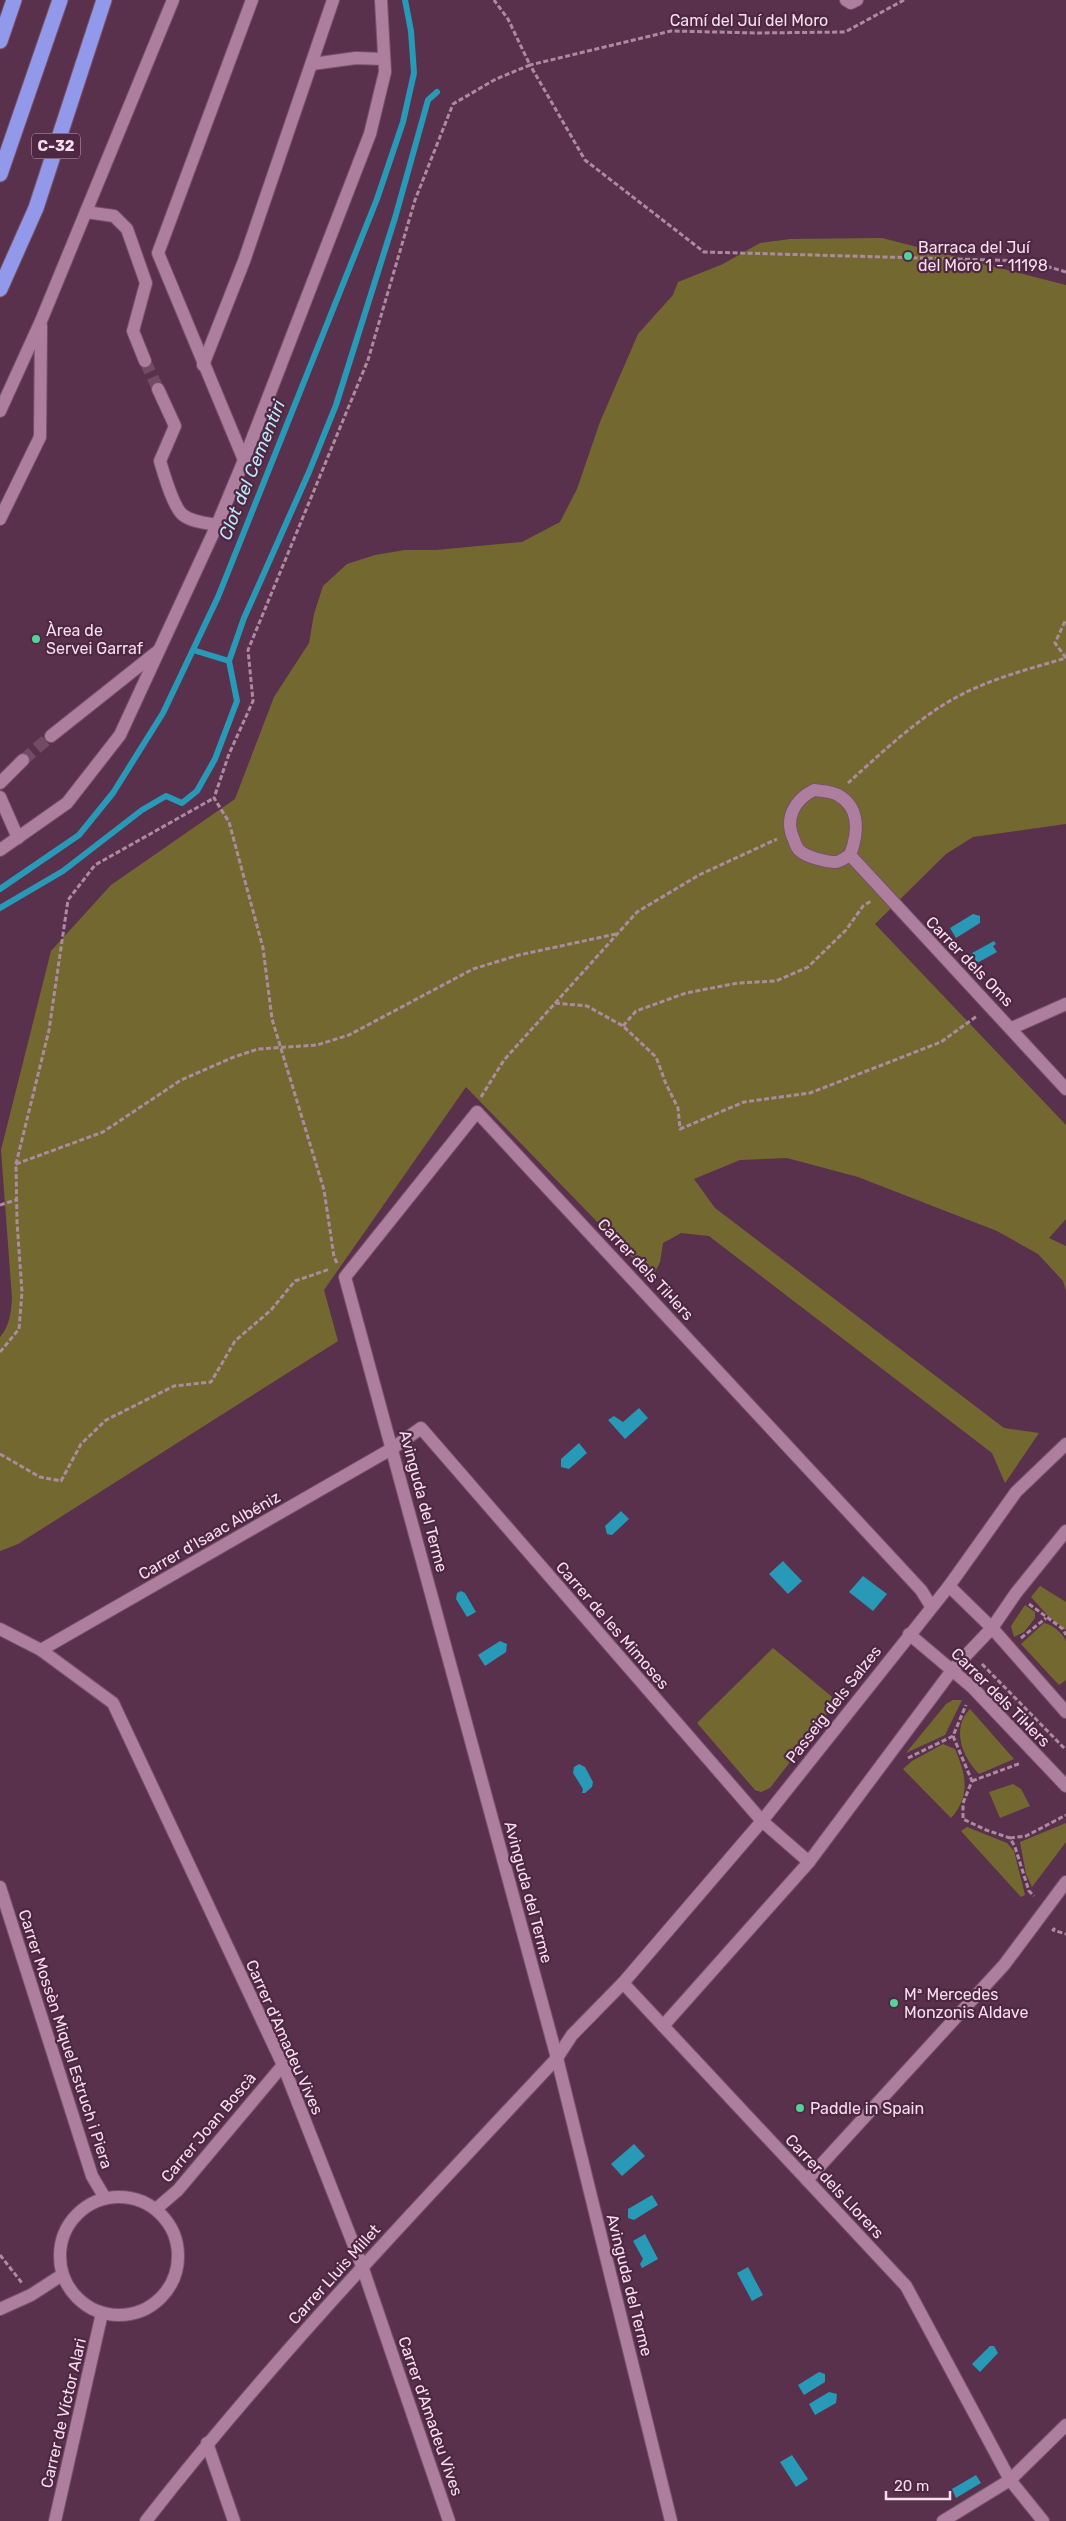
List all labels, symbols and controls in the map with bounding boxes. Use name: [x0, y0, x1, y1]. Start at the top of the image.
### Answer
street label: Camí del Juí del Moro: [670, 11, 828, 30]
road number: C-32: [32, 134, 80, 158]
place label: Barraca del Juí del Moro 1 - 11198: [918, 238, 1048, 275]
marker: Barraca del Juí del Moro 1 - 11198: [902, 250, 914, 262]
water label: Clot del Cementiri: [214, 396, 290, 543]
place label: Àrea de Servei Garraf: [46, 621, 144, 658]
marker: Àrea de Servei Garraf: [30, 633, 42, 645]
street label: Carrer dels Oms: [922, 912, 1017, 1010]
street label: Carrer dels Til·lers: [594, 1215, 698, 1324]
street label: Avinguda del Terme: [395, 1428, 452, 1574]
street label: Carrer d'Isaac Albéniz: [135, 1487, 283, 1584]
street label: Carrer de les Mimoses: [552, 1558, 673, 1693]
street label: Passeig dels Salzes: [782, 1642, 885, 1767]
street label: Carrer dels Til·lers: [947, 1644, 1054, 1751]
street label: Avinguda del Terme: [500, 1819, 557, 1965]
street label: Carrer Mossèn Miquel Estruch i Piera: [15, 1907, 116, 2171]
street label: Carrer d'Amadeu Vives: [242, 1957, 327, 2118]
place label: Mª Mercedes Monzonis Aldave: [904, 1985, 1028, 2022]
marker: Mª Mercedes Monzonis Aldave: [888, 1997, 900, 2009]
street label: Carrer Joan Boscà: [157, 2069, 260, 2186]
place label: Paddle in Spain: [810, 2099, 924, 2118]
marker: Paddle in Spain: [794, 2102, 806, 2114]
street label: Carrer dels Llorers: [781, 2130, 888, 2242]
street label: Avinguda del Terme: [603, 2212, 656, 2358]
street label: Carrer Lluis Millet: [284, 2220, 384, 2328]
street label: Carrer d'Amadeu Vives: [394, 2334, 467, 2498]
street label: Carrer de Víctor Alari: [37, 2336, 90, 2490]
scale bar: [886, 2468, 950, 2500]
text: 20 m: [894, 2477, 929, 2495]

